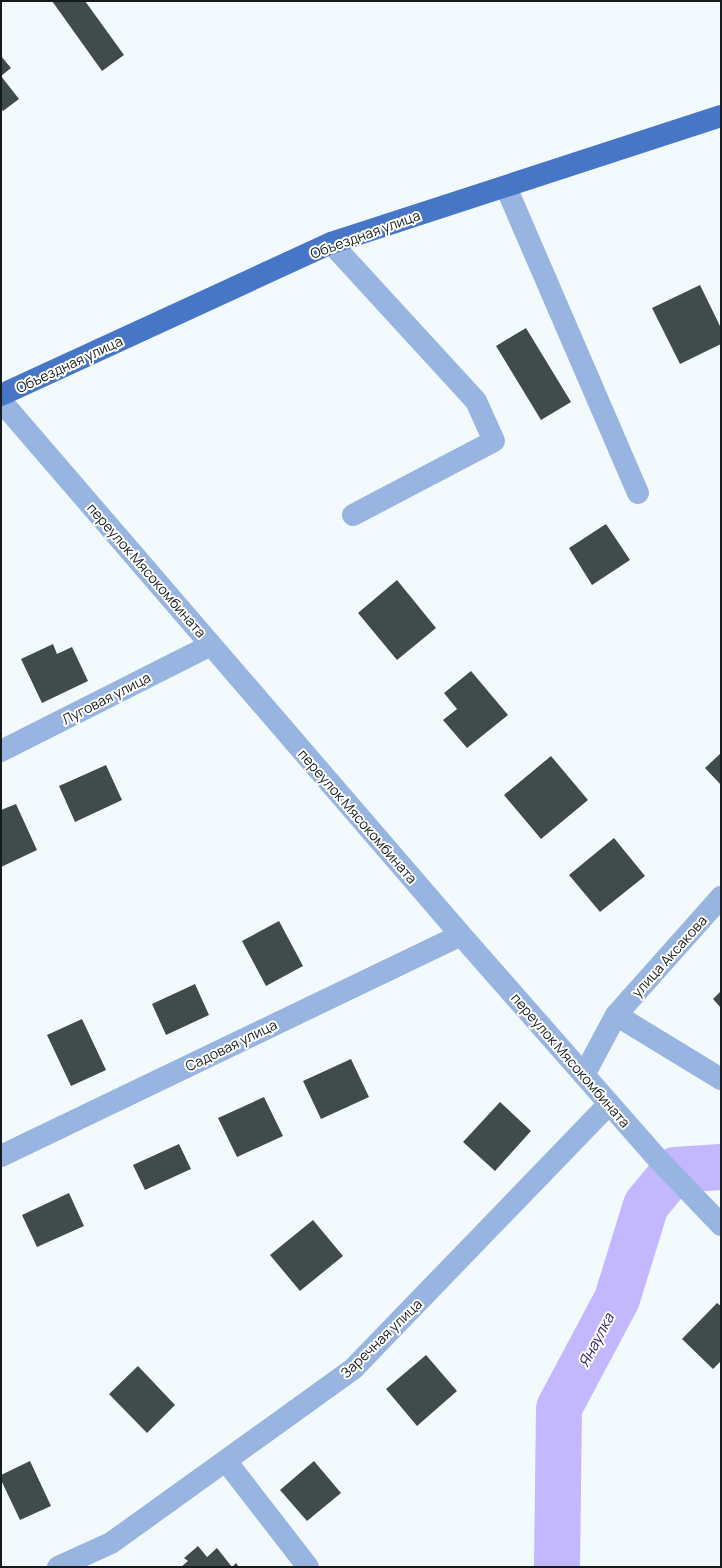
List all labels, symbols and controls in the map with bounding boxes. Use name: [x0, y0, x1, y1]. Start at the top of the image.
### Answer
street label: Объездная улица: [307, 205, 423, 263]
street label: Объездная улица: [13, 331, 125, 397]
street label: переулок Мясокомбината: [83, 499, 211, 641]
street label: Луговая улица: [58, 667, 154, 729]
street label: переулок Мясокомбината: [294, 745, 422, 887]
street label: улица Аксакова: [627, 911, 711, 1001]
street label: переулок Мясокомбината: [507, 989, 635, 1131]
street label: Садовая улица: [182, 1015, 280, 1075]
street label: Заречная улица: [336, 1294, 426, 1382]
water label: Янаулка: [573, 1309, 619, 1371]

